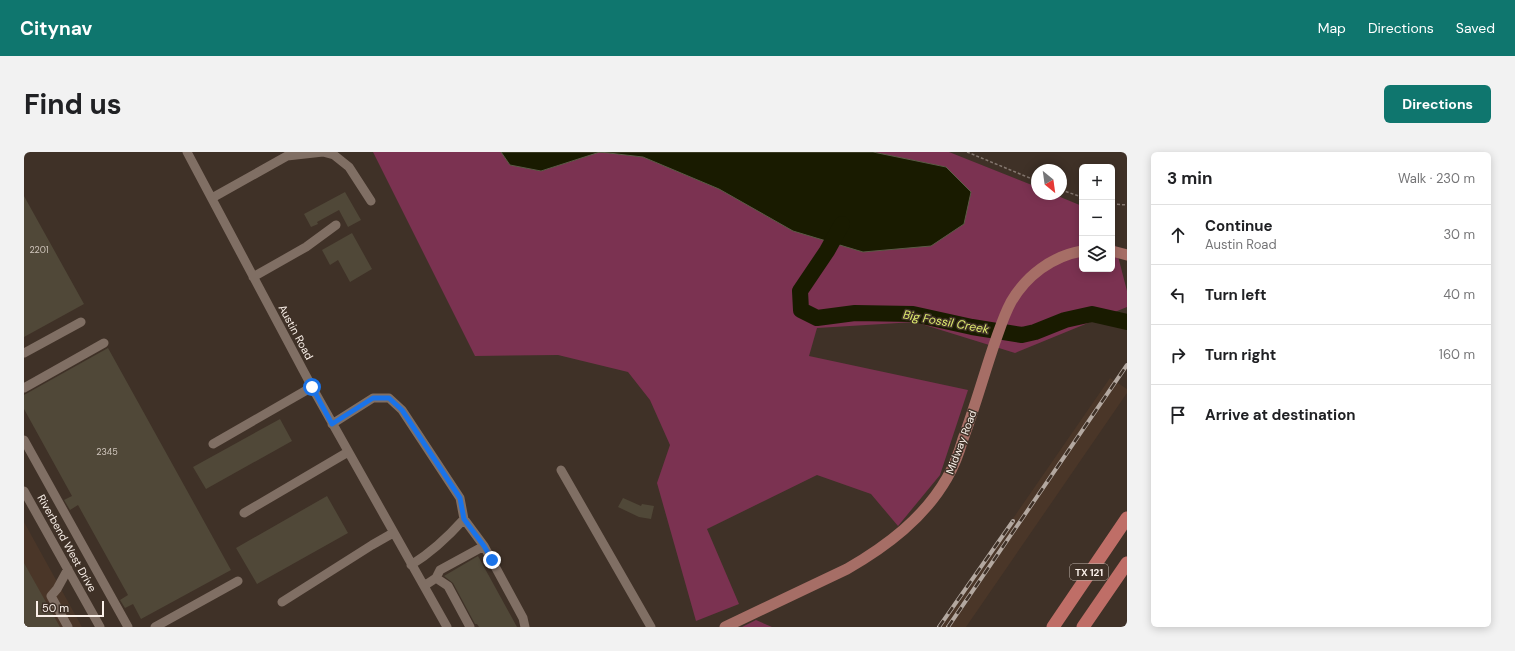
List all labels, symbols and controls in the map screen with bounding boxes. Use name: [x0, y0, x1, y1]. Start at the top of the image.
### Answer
text: Citynav: [20, 16, 92, 41]
text: Map: [1318, 19, 1346, 37]
text: Directions: [1368, 19, 1434, 37]
text: Saved: [1456, 19, 1495, 37]
button: Directions: [1384, 85, 1491, 123]
text: Find us: [24, 86, 122, 123]
north arrow: [1031, 164, 1067, 200]
map controls: [1079, 164, 1115, 272]
button: +: [1079, 164, 1115, 200]
text: 3 min: [1167, 167, 1212, 189]
text: Walk · 230 m: [1398, 170, 1475, 187]
button: −: [1079, 200, 1115, 236]
text: Continue: [1205, 216, 1273, 236]
icon: ahead: [1167, 224, 1189, 246]
text: 30 m: [1443, 226, 1475, 243]
button: layers: [1079, 236, 1115, 272]
text: Austin Road: [1205, 236, 1277, 253]
house number: 2201: [29, 244, 49, 256]
icon: left: [1167, 284, 1189, 306]
text: Turn left: [1205, 285, 1266, 305]
text: 40 m: [1443, 286, 1475, 303]
street label: Austin Road: [276, 302, 316, 362]
water label: Big Fossil Creek: [902, 307, 991, 338]
icon: right: [1167, 344, 1189, 366]
text: Turn right: [1205, 345, 1276, 365]
text: 160 m: [1439, 346, 1475, 363]
route start: [303, 378, 321, 396]
icon: arrive: [1167, 404, 1189, 426]
text: Arrive at destination: [1205, 405, 1356, 425]
street label: Midway Road: [942, 408, 980, 476]
house number: 2345: [96, 446, 118, 458]
street label: Riverbend West Drive: [34, 492, 100, 594]
route end: [483, 551, 501, 569]
road number: TX 121: [1070, 564, 1108, 580]
scale bar: [36, 599, 104, 618]
text: 50 m: [42, 601, 69, 615]

